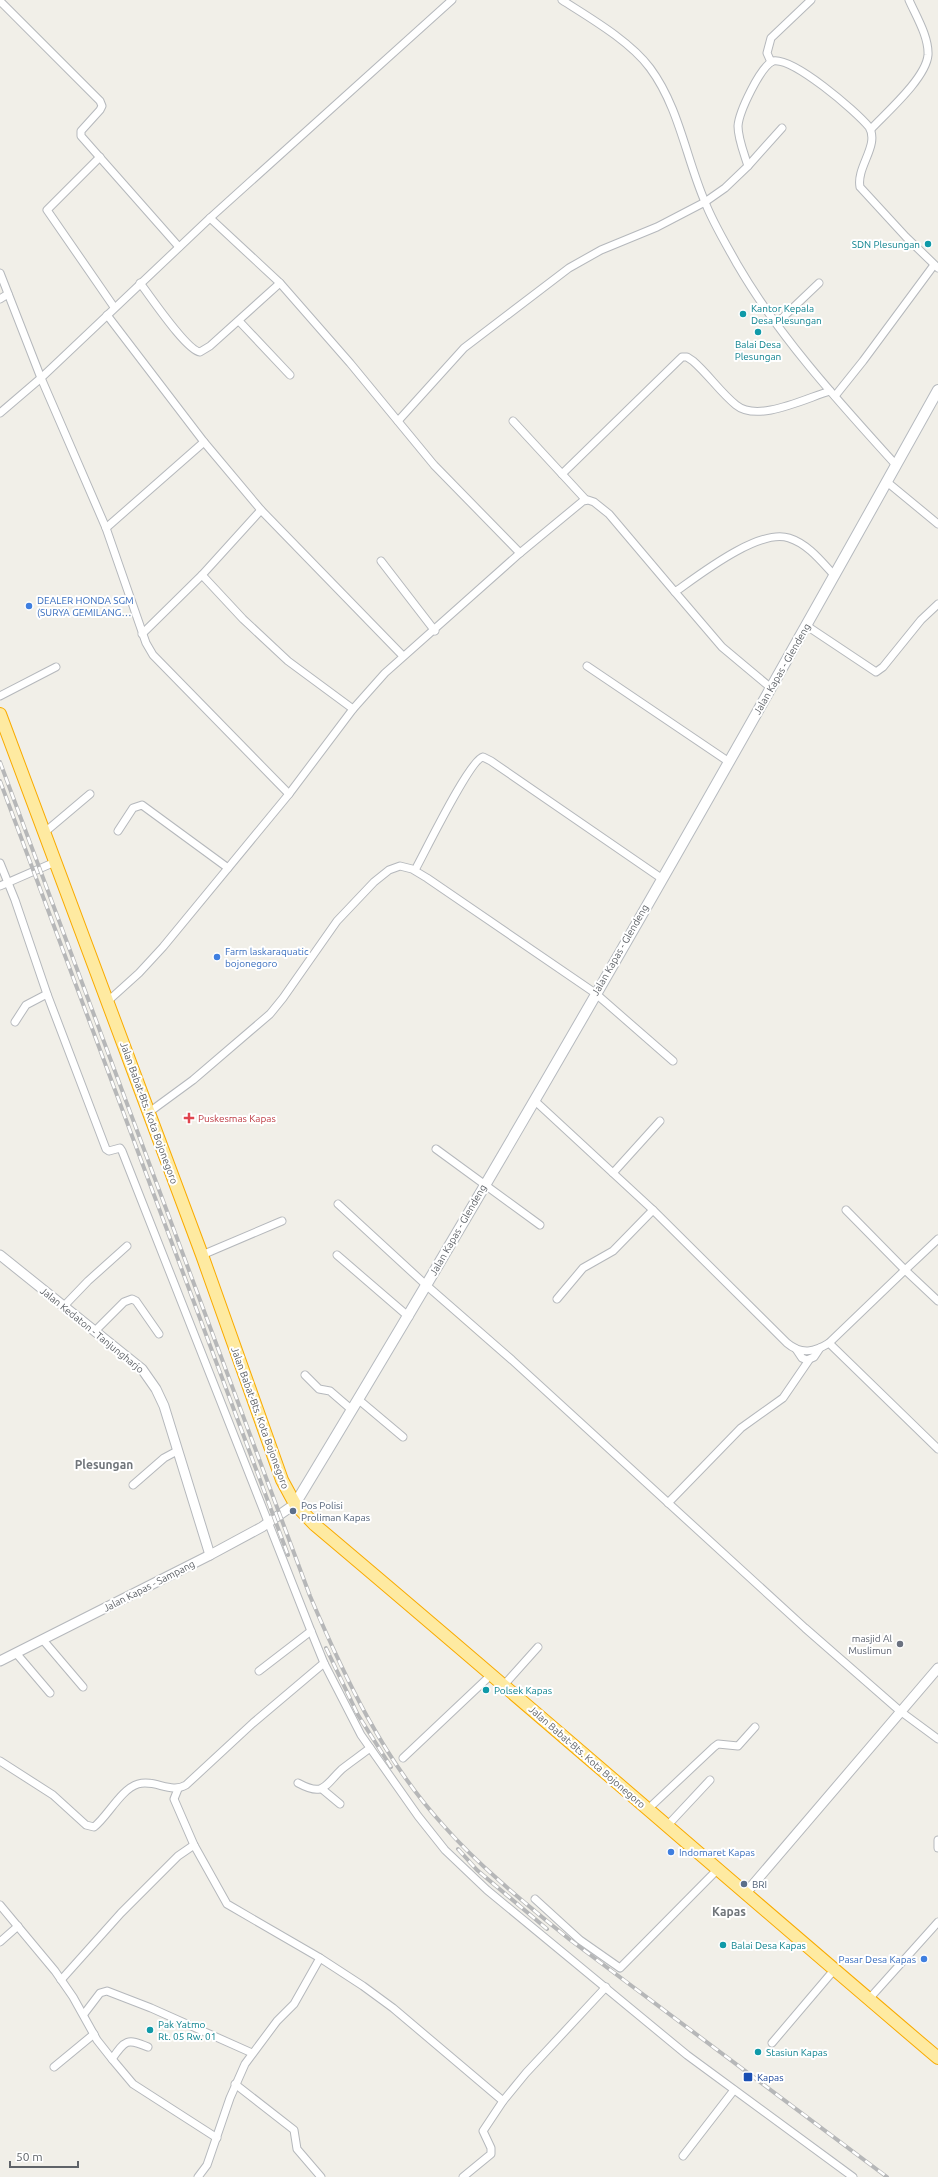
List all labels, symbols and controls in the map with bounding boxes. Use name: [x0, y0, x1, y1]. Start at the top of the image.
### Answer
place label: SDN Plesungan: [852, 239, 920, 250]
marker: SDN Plesungan: [923, 239, 933, 249]
place label: Kantor Kepala Desa Plesungan: [751, 303, 822, 326]
marker: Kantor Kepala Desa Plesungan: [738, 309, 748, 319]
marker: Balai Desa Plesungan: [753, 327, 763, 337]
place label: Balai Desa Plesungan: [735, 339, 781, 362]
place label: DEALER HONDA SGM (SURYA GEMILANG…: [37, 595, 134, 618]
marker: DEALER HONDA SGM (SURYA GEMILANG…: [24, 601, 34, 611]
street label: Jalan Kapas - Glendeng: [751, 622, 813, 716]
street label: Jalan Kapas - Glendeng: [589, 903, 651, 997]
place label: Farm laskaraquatic bojonegoro: [225, 946, 309, 969]
marker: Farm laskaraquatic bojonegoro: [212, 952, 222, 962]
street label: Jalan Babat-Bts. Kota Bojonegoro: [118, 1040, 180, 1186]
marker: Puskesmas Kapas: [183, 1112, 195, 1124]
place label: Puskesmas Kapas: [198, 1113, 276, 1124]
street label: Jalan Kapas - Glendeng: [427, 1183, 489, 1277]
street label: Jalan Kedaton - Tanjungharjo: [38, 1285, 146, 1375]
street label: Jalan Babat-Bts. Kota Bojonegoro: [229, 1345, 291, 1491]
district label: Plesungan: [75, 1458, 133, 1471]
place label: Pos Polisi Proliman Kapas: [301, 1500, 370, 1523]
marker: Pos Polisi Proliman Kapas: [288, 1506, 298, 1516]
street label: Jalan Kapas - Sampang: [101, 1558, 197, 1614]
place label: masjid Al Muslimun: [848, 1633, 892, 1656]
marker: masjid Al Muslimun: [895, 1639, 905, 1649]
marker: Polsek Kapas: [481, 1685, 491, 1695]
place label: Polsek Kapas: [494, 1685, 552, 1696]
street label: Jalan Babat-Bts. Kota Bojonegoro: [527, 1704, 647, 1811]
marker: Indomaret Kapas: [666, 1847, 676, 1857]
place label: Indomaret Kapas: [679, 1847, 755, 1858]
marker: BRI: [739, 1879, 749, 1889]
place label: BRI: [752, 1879, 767, 1890]
district label: Kapas: [712, 1905, 746, 1918]
marker: Balai Desa Kapas: [718, 1940, 728, 1950]
place label: Balai Desa Kapas: [731, 1940, 806, 1951]
place label: Pasar Desa Kapas: [839, 1954, 916, 1965]
marker: Pasar Desa Kapas: [919, 1954, 929, 1964]
place label: Pak Yatmo Rt. 05 Rw. 01: [158, 2019, 216, 2042]
marker: Pak Yatmo Rt. 05 Rw. 01: [145, 2025, 155, 2035]
marker: Stasiun Kapas: [753, 2047, 763, 2057]
place label: Stasiun Kapas: [766, 2047, 827, 2058]
marker: Kapas: [742, 2071, 754, 2083]
place label: Kapas: [757, 2072, 784, 2083]
scale bar: [10, 2143, 78, 2169]
text: 50 m: [16, 2150, 43, 2163]

